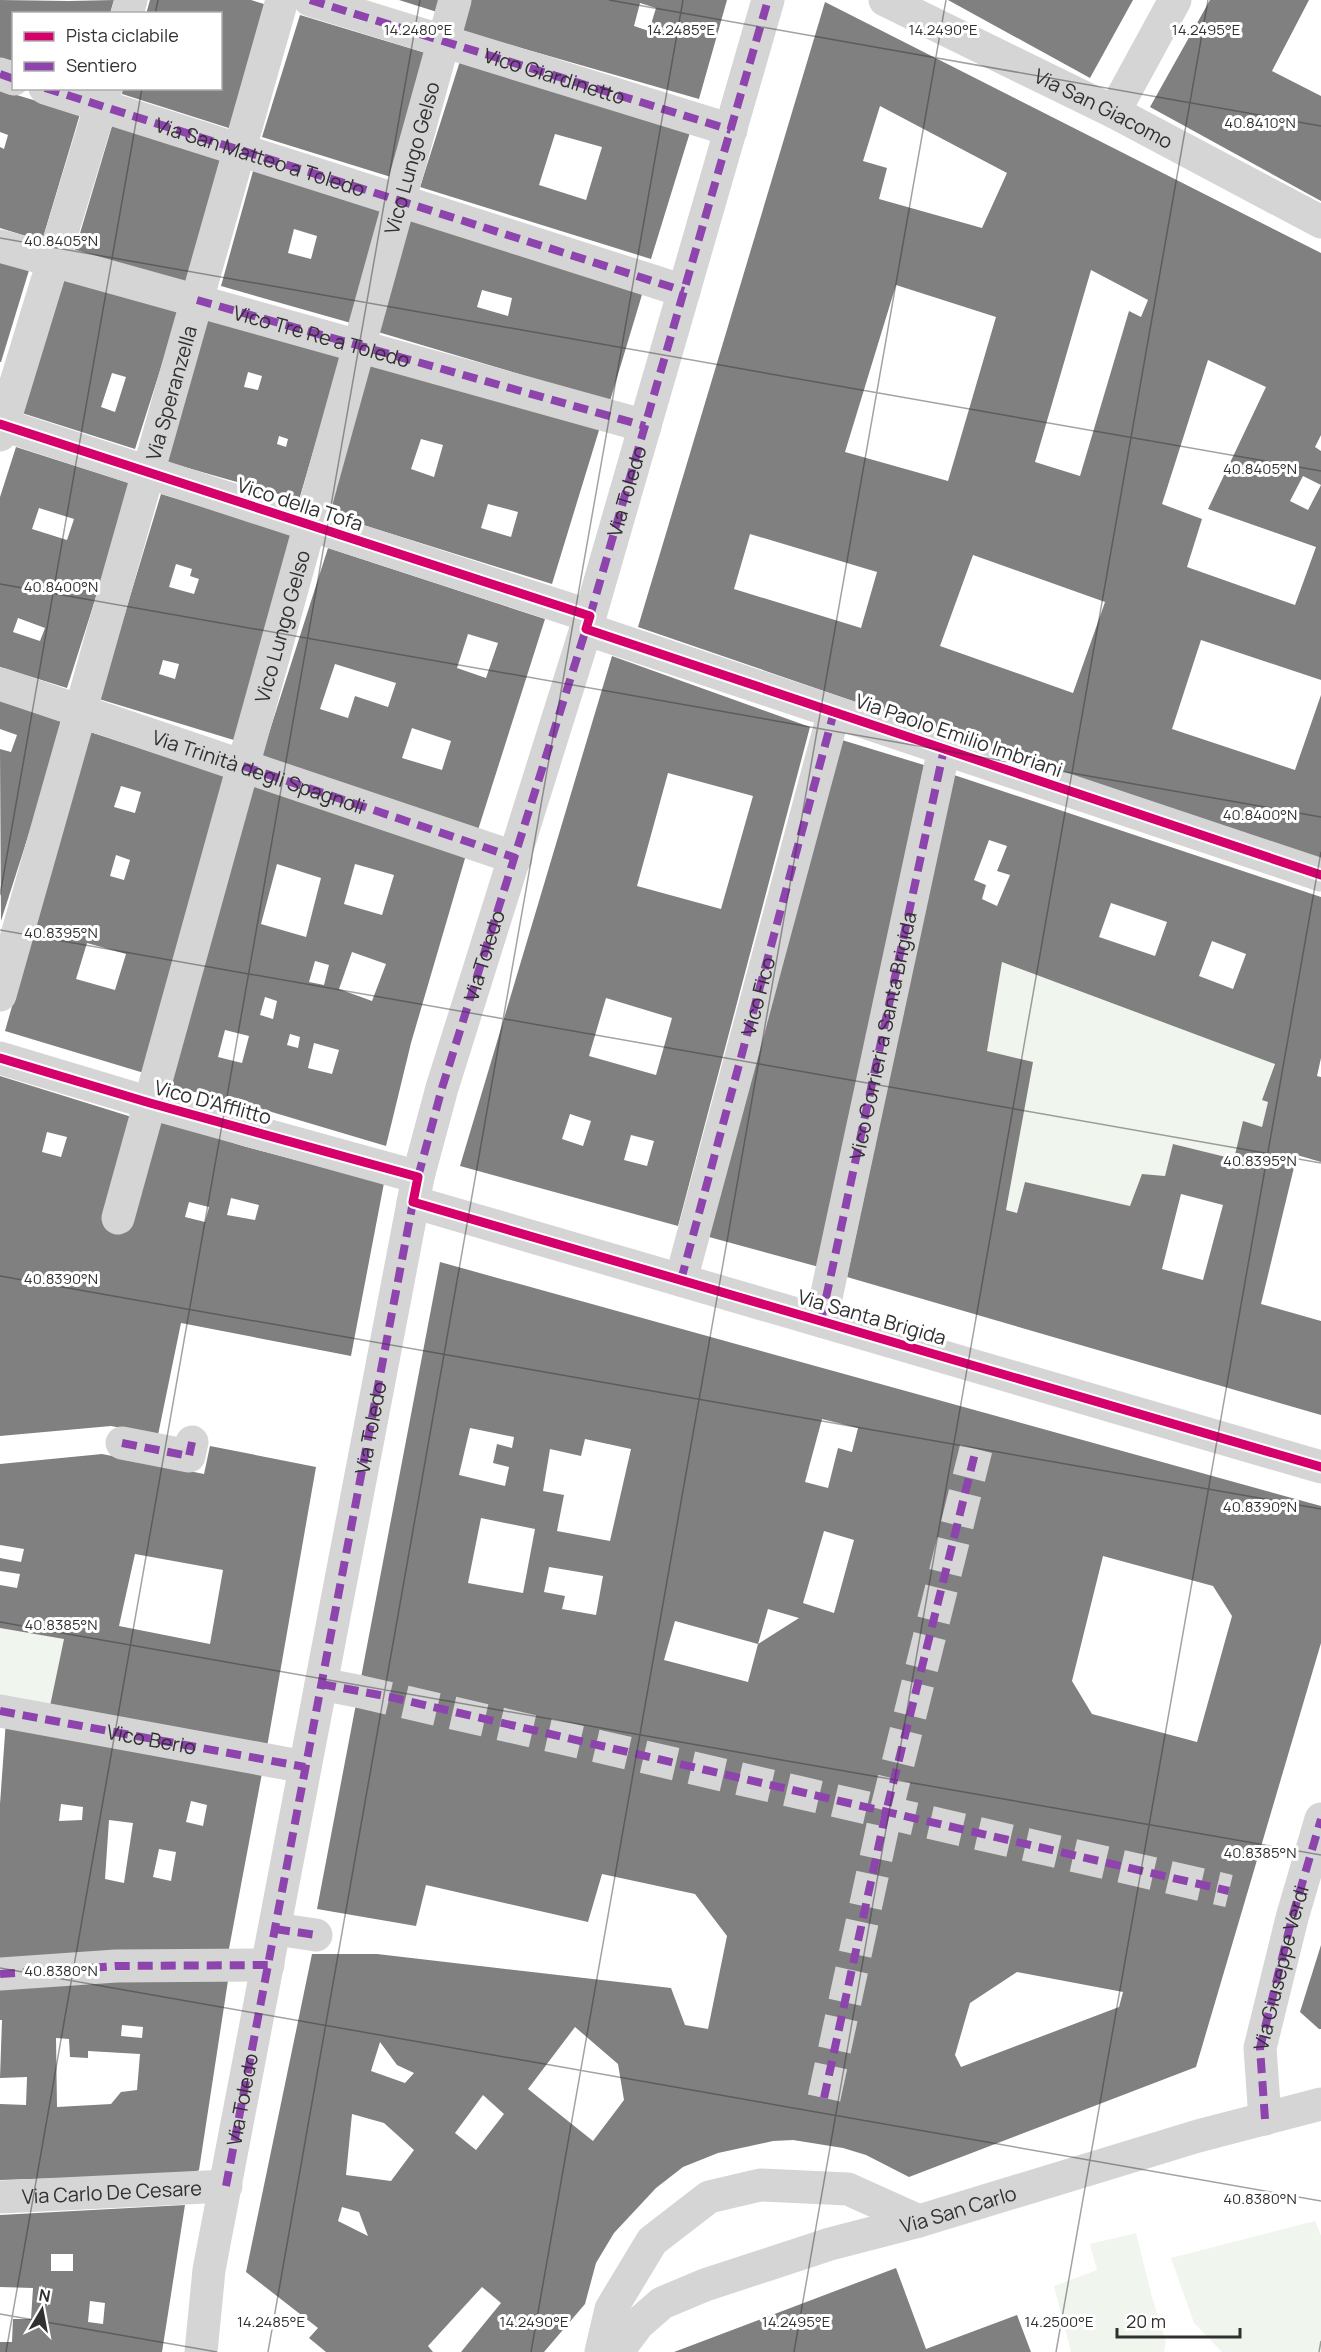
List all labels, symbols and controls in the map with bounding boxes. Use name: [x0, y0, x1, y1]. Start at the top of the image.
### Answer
legend: [12, 12, 222, 90]
text: 14.2480°E: [384, 19, 452, 40]
text: 14.2485°E: [647, 19, 715, 40]
text: 14.2490°E: [909, 19, 977, 40]
text: 14.2495°E: [1172, 19, 1240, 40]
text: Pista ciclabile: [66, 23, 179, 47]
street label: Vico Giardinetto: [481, 41, 629, 110]
text: Sentiero: [66, 53, 137, 77]
street label: Via San Giacomo: [1030, 62, 1178, 155]
street label: Vico Lungo Gelso: [377, 78, 445, 237]
street label: Via San Matteo a Toledo: [152, 110, 369, 202]
text: 40.8410°N: [1224, 112, 1296, 133]
text: 40.8405°N: [24, 230, 98, 251]
street label: Vico Tre Re a Toledo: [230, 298, 413, 373]
street label: Via Speranzella: [139, 322, 203, 463]
street label: Via Toledo: [600, 442, 652, 540]
text: 40.8405°N: [1223, 458, 1297, 479]
street label: Vico della Tofa: [234, 471, 366, 537]
street label: Vico Lungo Gelso: [248, 547, 316, 706]
text: 40.8400°N: [24, 576, 98, 597]
street label: Via Paolo Emilio Imbriani: [852, 687, 1066, 783]
street label: Via Trinità degli Spagnoli: [149, 723, 369, 820]
text: 40.8400°N: [1223, 804, 1297, 825]
street label: Via Toledo: [457, 907, 511, 1004]
street label: Vico Corrieri a Santa Brigida: [843, 909, 922, 1162]
text: 40.8395°N: [24, 922, 98, 943]
street label: Vico Fico: [734, 954, 781, 1038]
street label: Vico D'Afflitto: [151, 1073, 275, 1131]
text: 40.8395°N: [1223, 1150, 1297, 1171]
text: 40.8390°N: [24, 1268, 98, 1289]
street label: Via Santa Brigida: [795, 1283, 949, 1351]
street label: Via Toledo: [348, 1379, 392, 1476]
text: 40.8390°N: [1223, 1496, 1297, 1517]
text: 40.8385°N: [24, 1614, 98, 1635]
street label: Vico Berio: [104, 1717, 199, 1760]
text: 40.8385°N: [1223, 1842, 1297, 1863]
street label: Via Giuseppe Verdi: [1246, 1882, 1314, 2053]
text: 40.8380°N: [24, 1960, 98, 1981]
street label: Via Toledo: [220, 2051, 264, 2148]
street label: Via Carlo De Cesare: [21, 2174, 202, 2209]
street label: Via San Carlo: [897, 2179, 1020, 2239]
text: 40.8380°N: [1223, 2188, 1297, 2209]
north arrow: [12, 2280, 72, 2340]
text: N: [37, 2283, 52, 2307]
scale bar: [1117, 2301, 1240, 2339]
text: 20 m: [1126, 2309, 1166, 2333]
text: 14.2485°E: [237, 2311, 305, 2332]
text: 14.2490°E: [500, 2311, 568, 2332]
text: 14.2495°E: [762, 2311, 830, 2332]
text: 14.2500°E: [1024, 2311, 1094, 2332]

